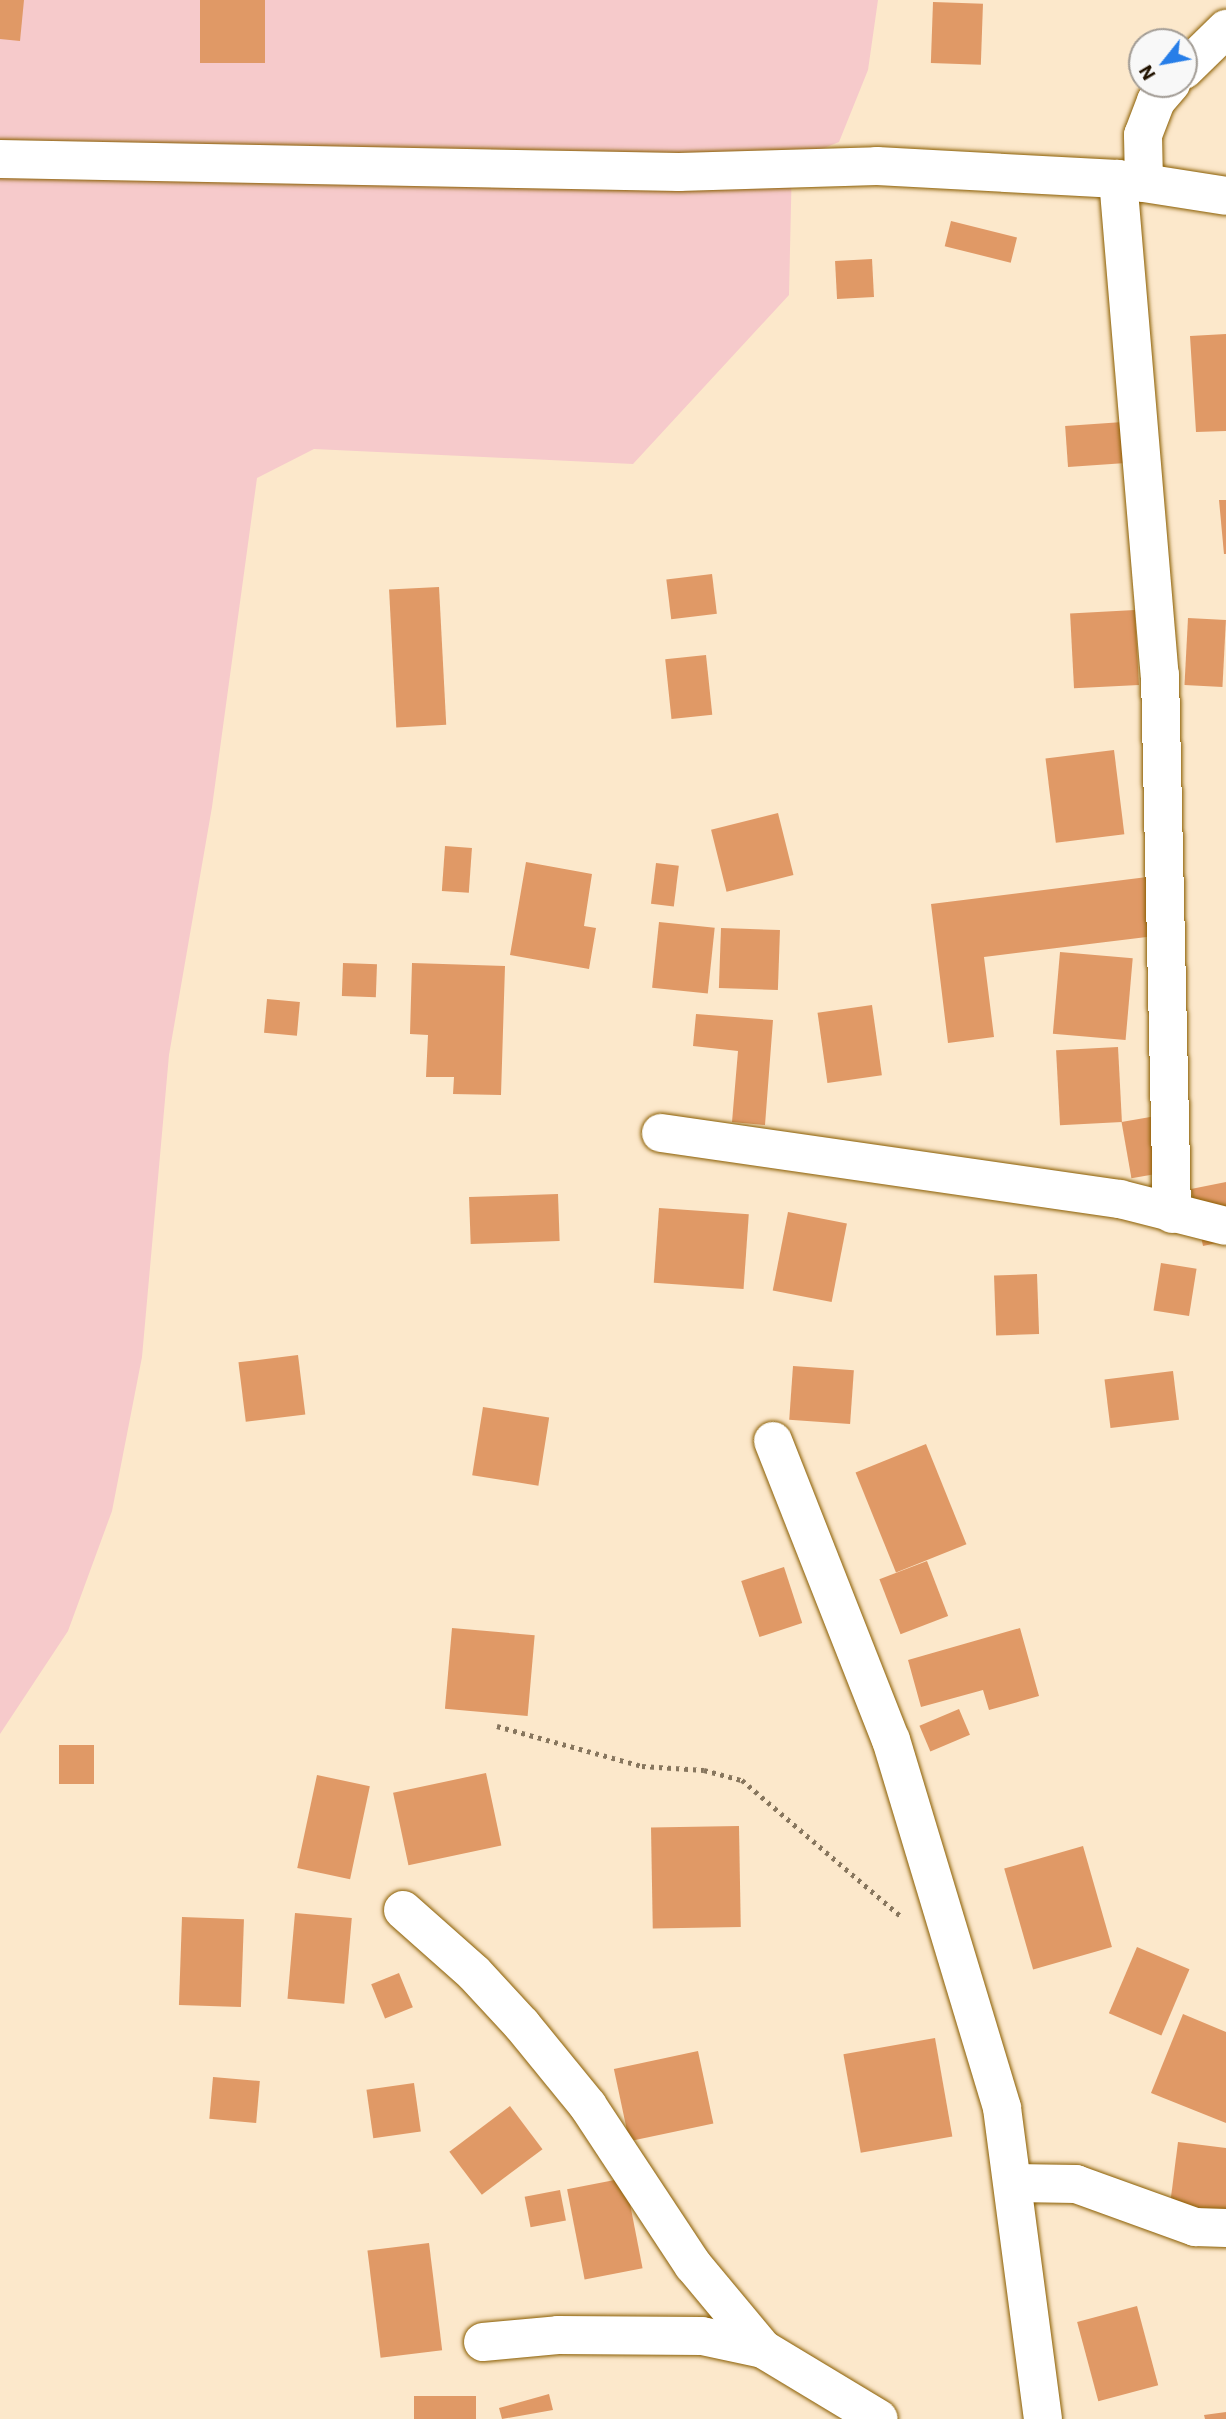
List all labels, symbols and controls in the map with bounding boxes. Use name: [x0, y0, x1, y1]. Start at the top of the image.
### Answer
north arrow: [1128, 28, 1198, 98]
text: N: [1133, 61, 1161, 85]

